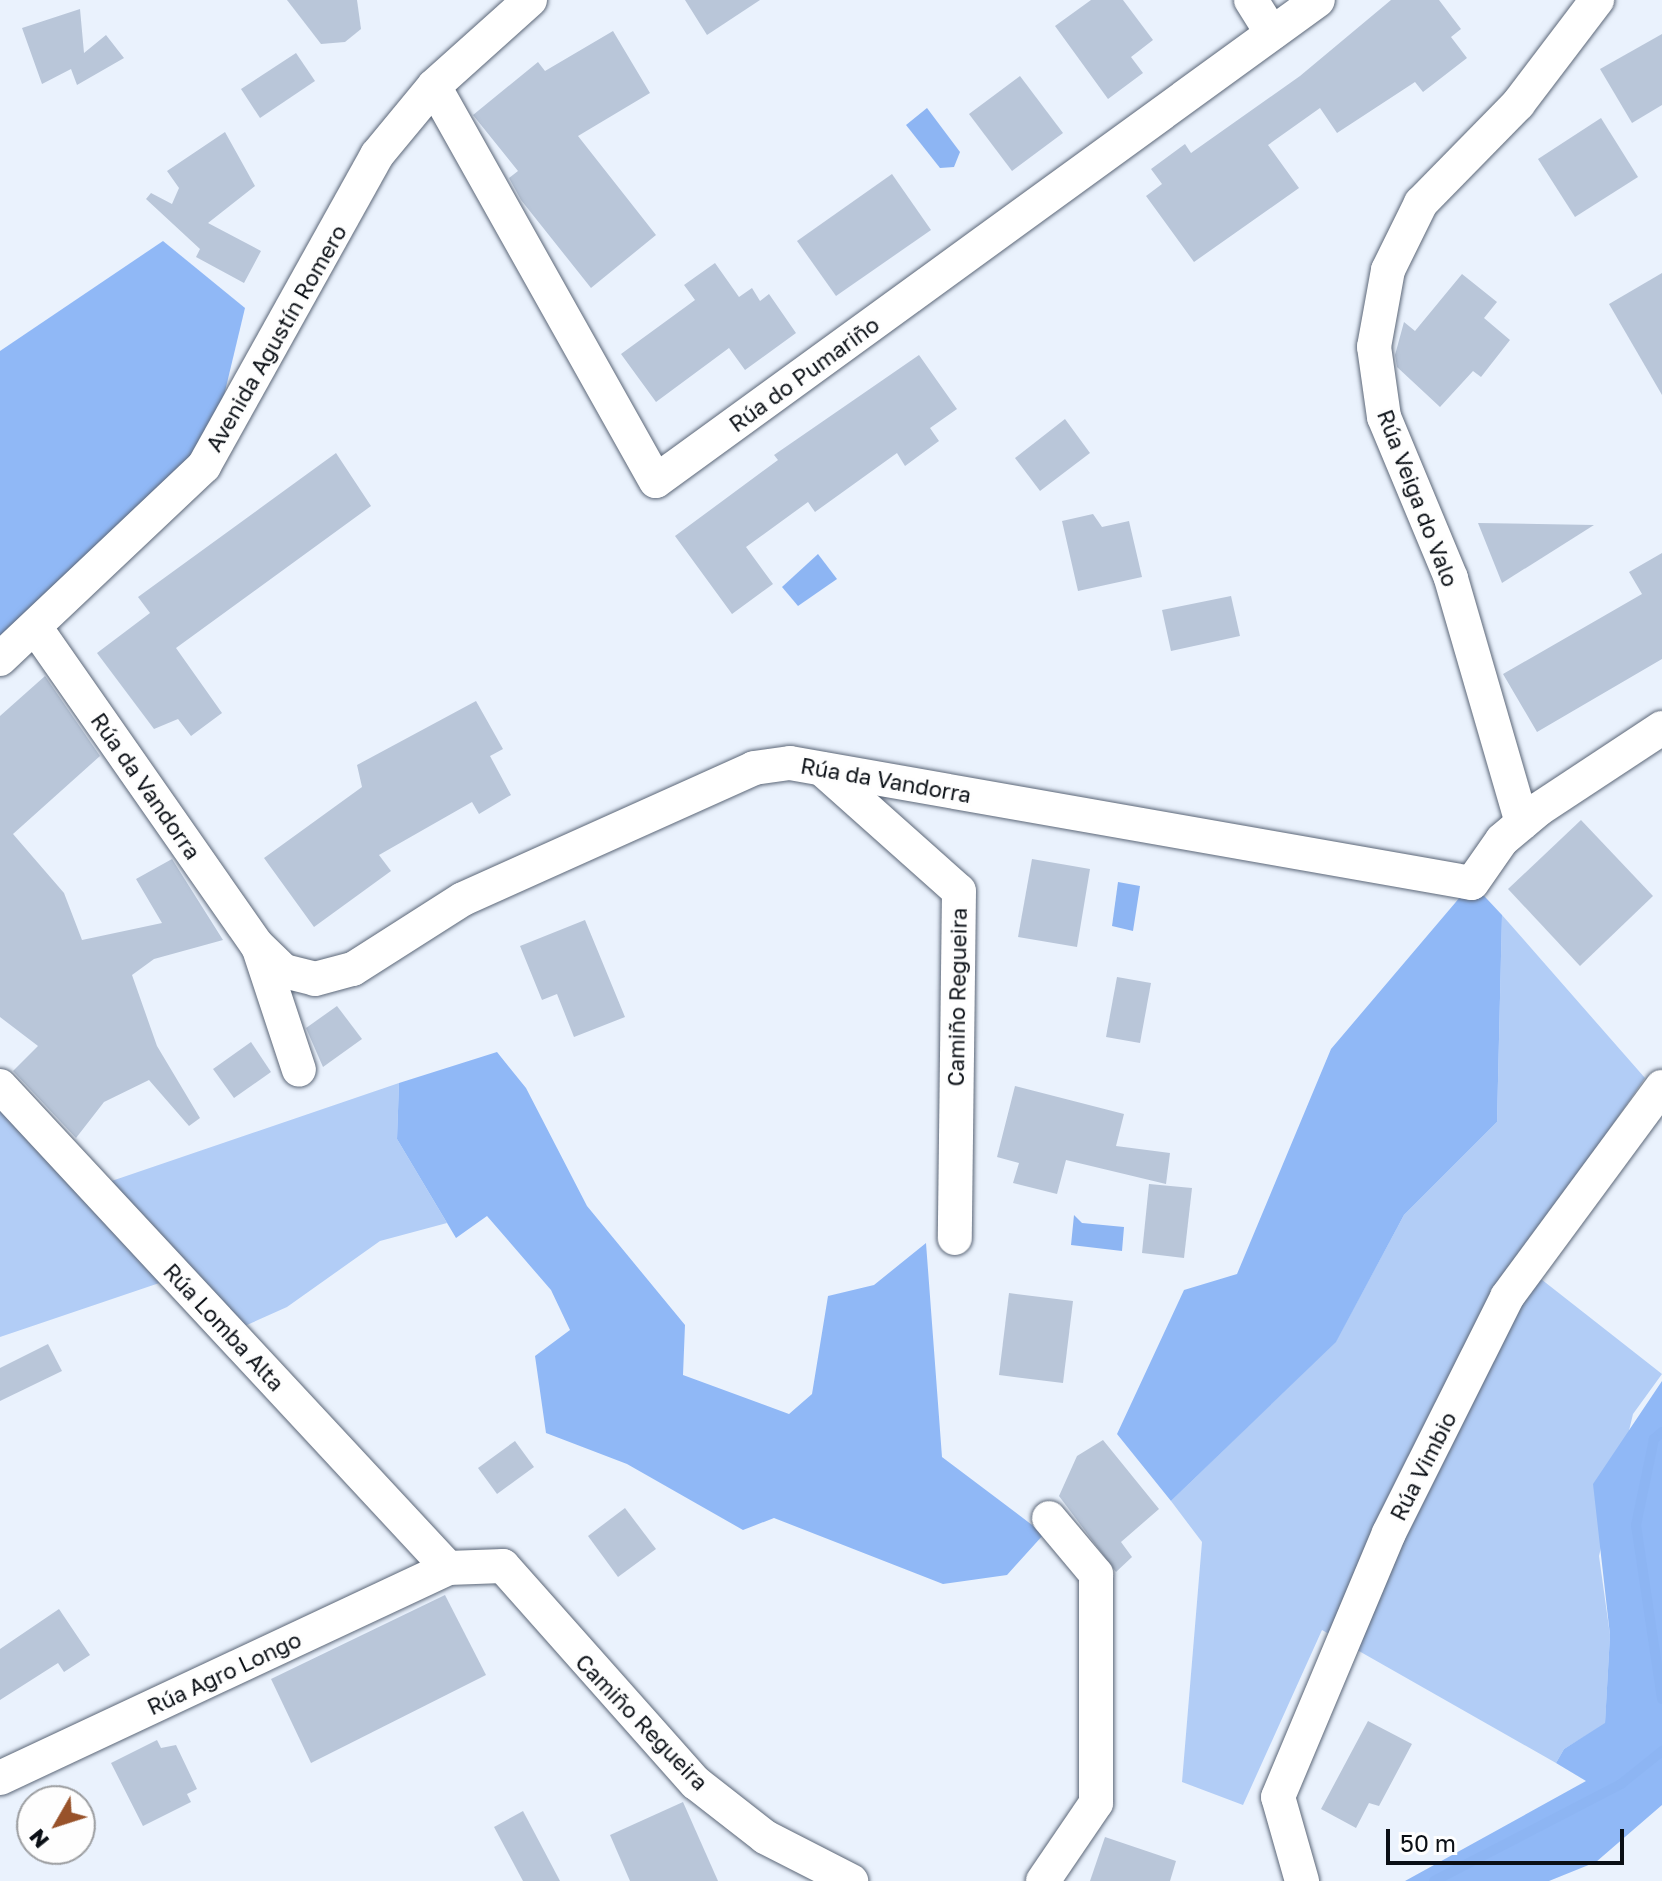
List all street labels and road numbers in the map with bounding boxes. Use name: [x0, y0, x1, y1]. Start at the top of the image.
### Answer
street label: Avenida Agustín Romero: [200, 220, 352, 456]
street label: Rúa do Pumariño: [724, 311, 884, 437]
street label: Rúa Veiga do Valo: [1372, 406, 1464, 590]
street label: Rúa da Vandorra: [86, 708, 206, 864]
street label: Rúa da Vandorra: [799, 752, 973, 808]
street label: Camiño Regueira: [942, 907, 972, 1087]
street label: Rúa Lomba Alta: [158, 1258, 290, 1396]
street label: Rúa Vimbio: [1384, 1407, 1462, 1525]
street label: Rúa Agro Longo: [143, 1626, 305, 1720]
street label: Camiño Regueira: [570, 1649, 714, 1795]

